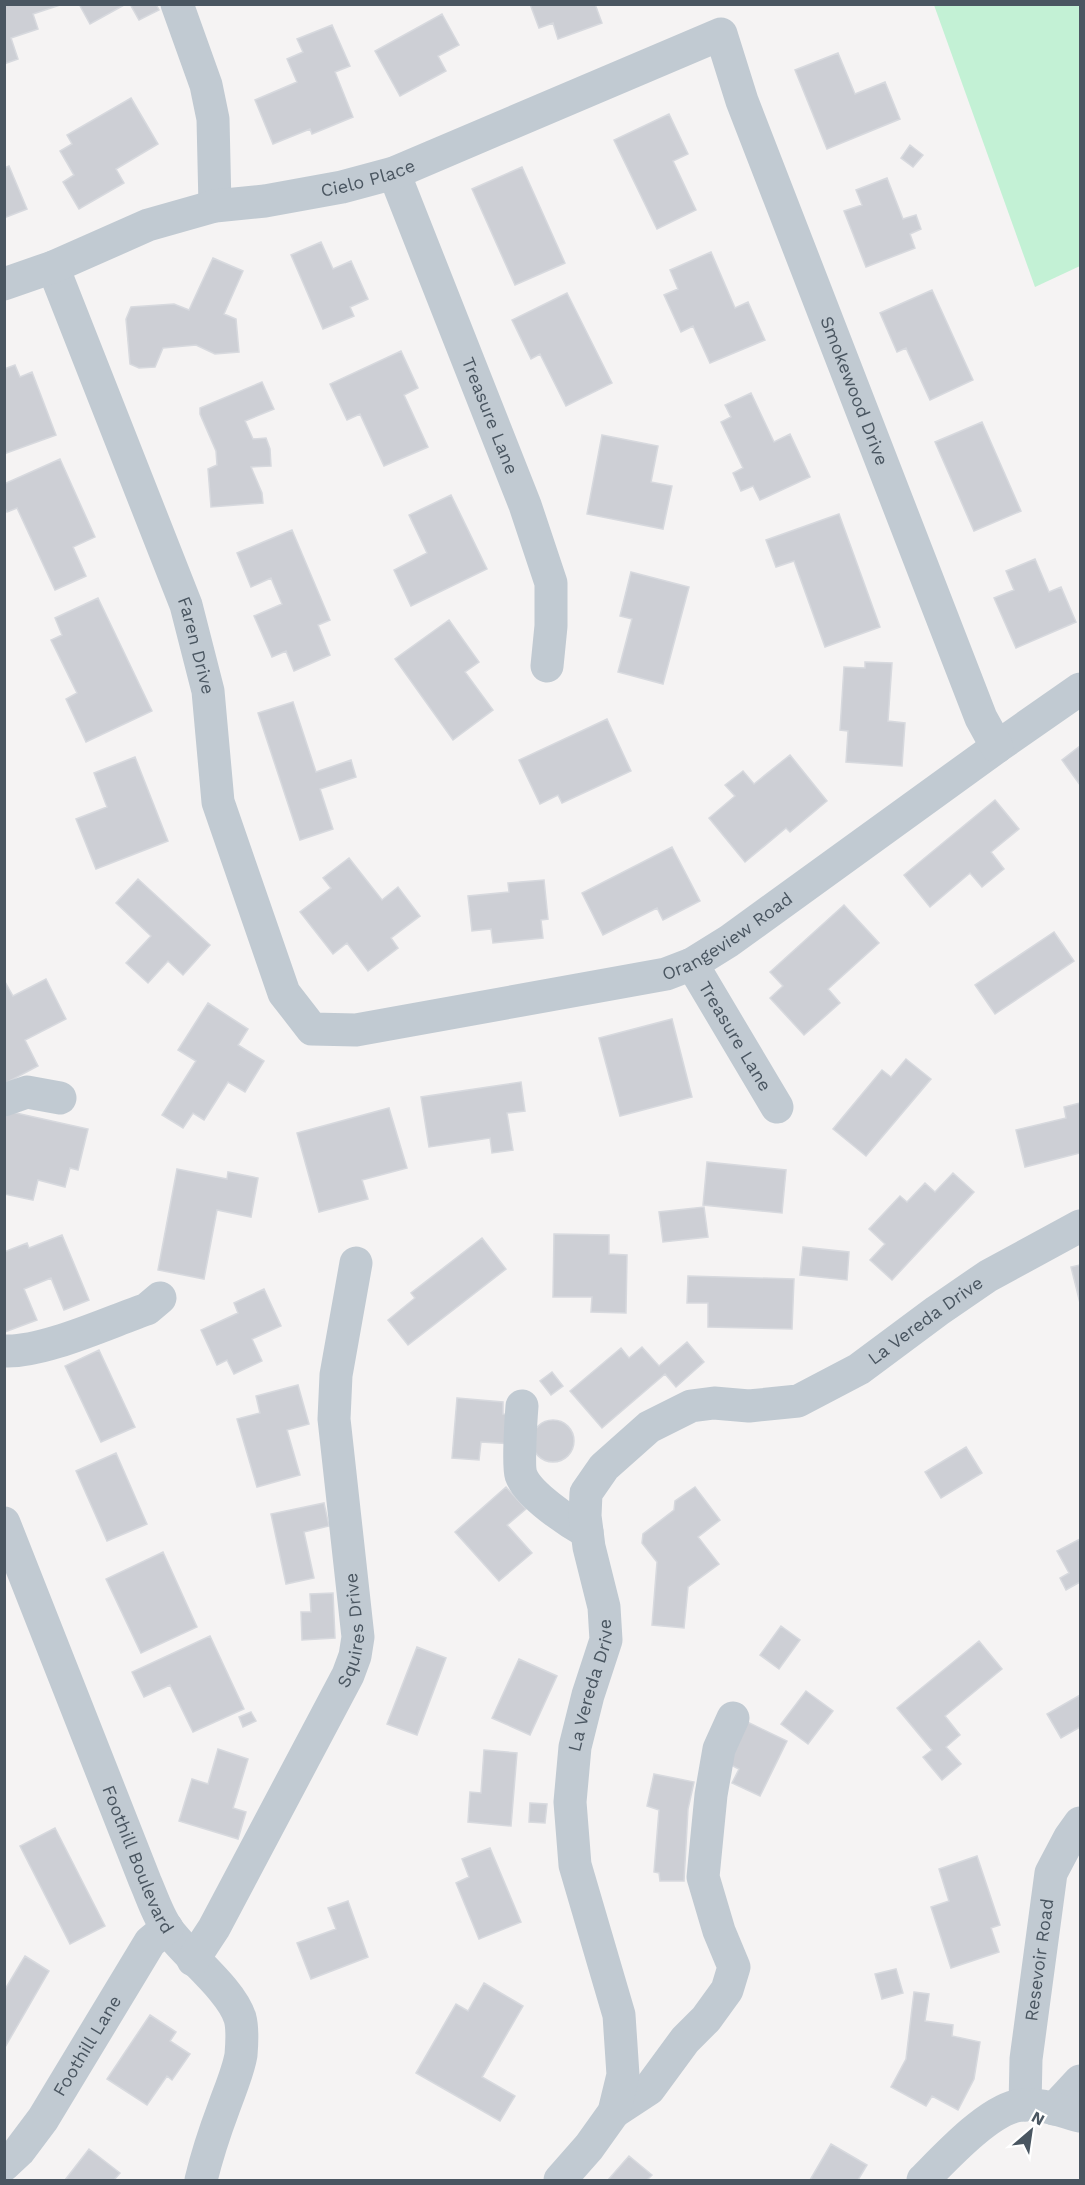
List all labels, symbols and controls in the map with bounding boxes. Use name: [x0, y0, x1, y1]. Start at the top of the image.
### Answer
street label: Cielo Place: [319, 154, 418, 201]
street label: Smokewood Drive: [816, 313, 893, 468]
street label: Treasure Lane: [458, 354, 523, 477]
street label: Faren Drive: [174, 593, 219, 696]
street label: Orangeview Road: [659, 888, 796, 985]
street label: Treasure Lane: [695, 977, 776, 1095]
street label: La Vereda Drive: [864, 1272, 987, 1369]
street label: Squires Drive: [332, 1572, 368, 1691]
street label: La Vereda Drive: [563, 1618, 616, 1754]
street label: Foothill Boulevard: [98, 1782, 178, 1937]
street label: Resevoir Road: [1020, 1897, 1057, 2023]
street label: Foothill Lane: [48, 1991, 125, 2100]
north arrow: [1001, 2101, 1061, 2161]
text: N: [1028, 2107, 1048, 2130]

